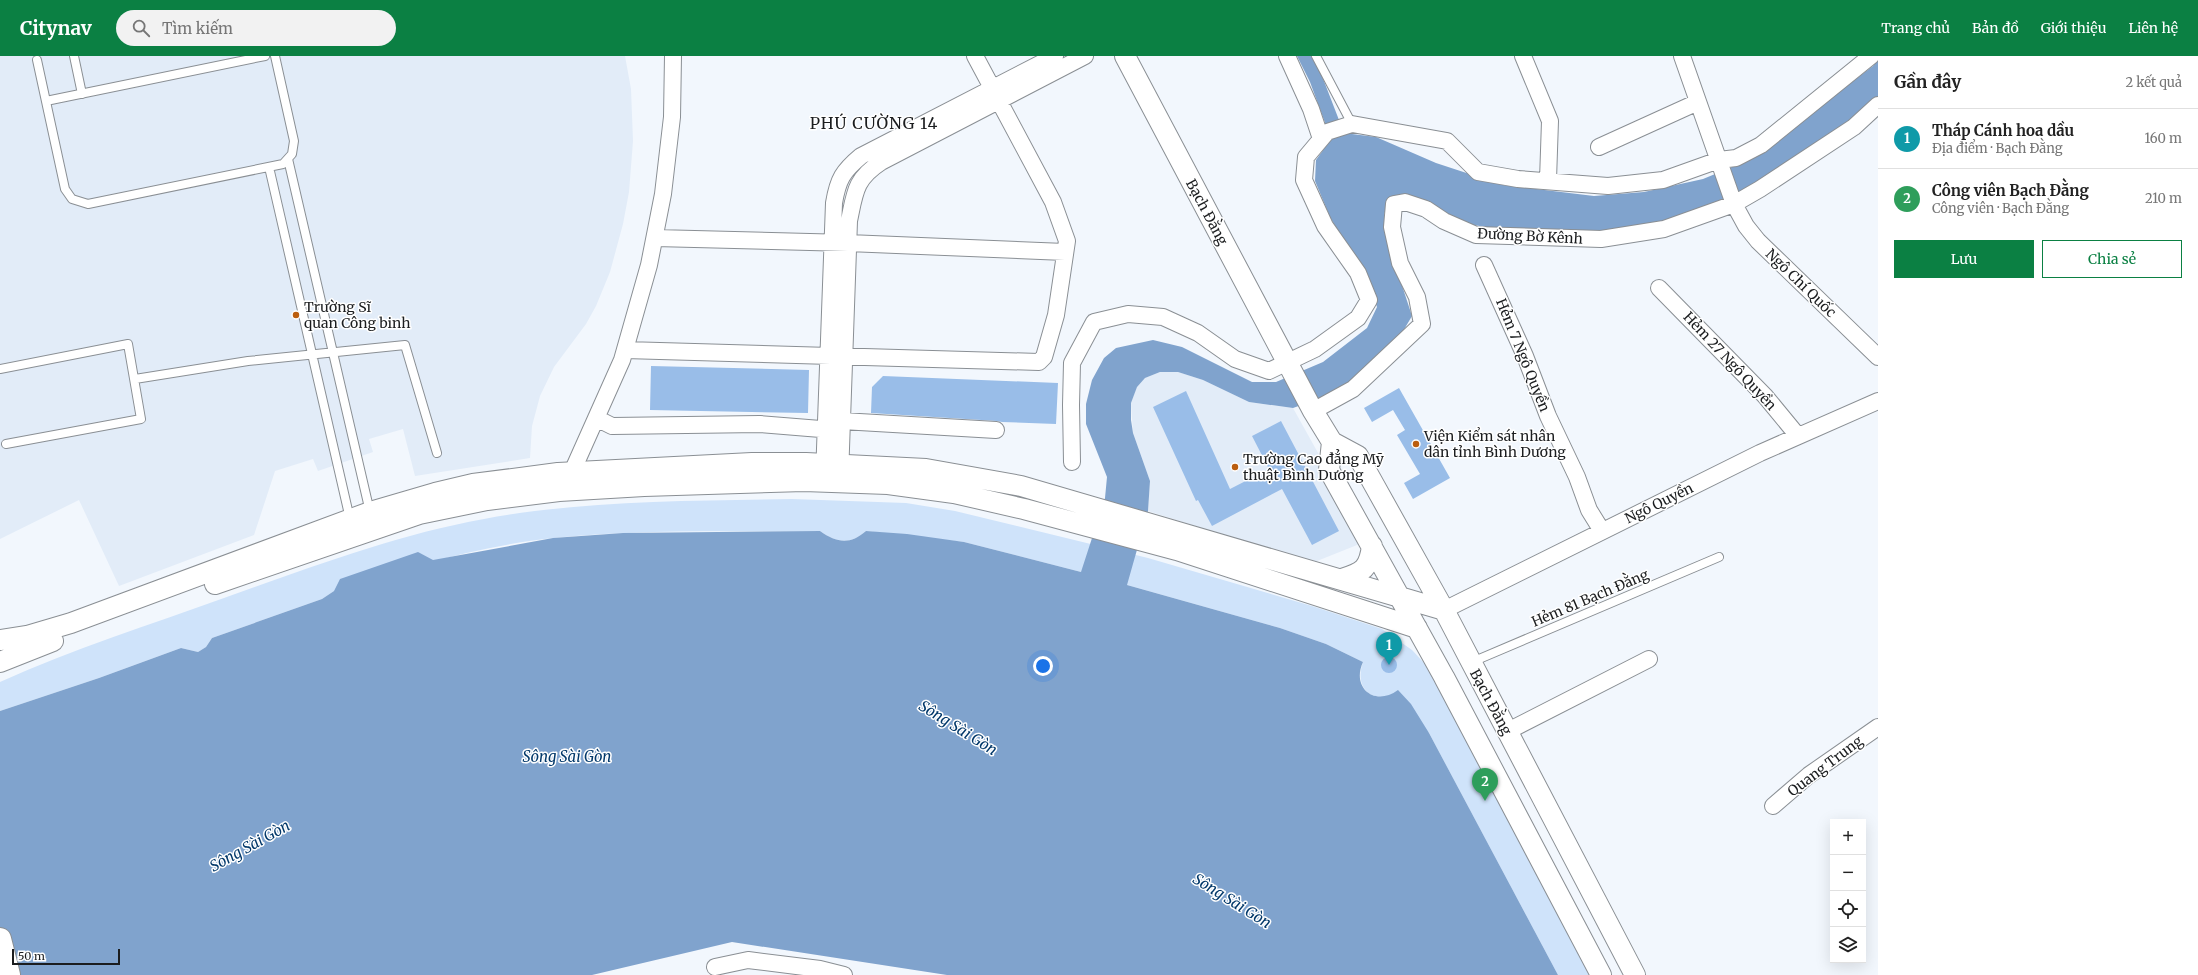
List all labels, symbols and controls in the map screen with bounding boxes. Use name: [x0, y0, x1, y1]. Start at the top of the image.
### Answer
search box: [116, 10, 396, 46]
text: Citynav: [20, 16, 92, 40]
icon: search: [130, 17, 152, 39]
text: Tìm kiếm: [162, 19, 233, 38]
text: Trang chủ: [1881, 19, 1950, 37]
text: Bản đồ: [1972, 19, 2019, 37]
text: Giới thiệu: [2041, 19, 2106, 37]
text: Liên hệ: [2128, 19, 2178, 37]
text: Gần đây: [1894, 71, 1961, 93]
text: 2 kết quả: [2126, 74, 2182, 91]
district label: PHÚ CƯỜNG 14: [810, 113, 938, 133]
text: Tháp Cánh hoa dầu: [1932, 121, 2074, 140]
text: 1: [1904, 130, 1910, 147]
text: 160 m: [2144, 130, 2182, 147]
text: Địa điểm · Bạch Đằng: [1932, 140, 2063, 157]
street label: Bạch Đằng: [1182, 175, 1234, 249]
text: Công viên Bạch Đằng: [1932, 181, 2089, 200]
text: 2: [1903, 190, 1911, 207]
text: 210 m: [2145, 190, 2182, 207]
text: Công viên · Bạch Đằng: [1932, 200, 2069, 217]
street label: Đường Bờ Kênh: [1477, 224, 1583, 248]
button: Lưu: [1894, 240, 2034, 278]
button: Chia sẻ: [2042, 240, 2182, 278]
street label: Ngô Chí Quốc: [1762, 245, 1840, 321]
street label: Hẻm 7 Ngô Quyền: [1492, 296, 1554, 414]
place label: Trường Sĩ quan Công binh: [304, 298, 411, 332]
street label: Hẻm 27 Ngô Quyền: [1680, 308, 1780, 414]
marker: Trường Sĩ quan Công binh: [291, 310, 301, 320]
place label: Viện Kiểm sát nhân dân tỉnh Bình Dương: [1423, 427, 1566, 461]
marker: Viện Kiểm sát nhân dân tỉnh Bình Dương: [1411, 439, 1421, 449]
place label: Trường Cao đẳng Mỹ thuật Bình Dương: [1243, 449, 1385, 484]
marker: Trường Cao đẳng Mỹ thuật Bình Dương: [1230, 462, 1240, 472]
street label: Ngô Quyền: [1622, 479, 1696, 527]
street label: Hẻm 81 Bạch Đằng: [1528, 563, 1652, 631]
pin: 1: [1376, 632, 1402, 665]
your location: [1033, 656, 1053, 676]
street label: Bạch Đằng: [1466, 665, 1518, 739]
water label: Sông Sài Gòn: [916, 696, 1001, 759]
street label: Quang Trung: [1784, 731, 1867, 800]
water label: Sông Sài Gòn: [523, 747, 611, 766]
pin: 2: [1472, 768, 1498, 801]
water label: Sông Sài Gòn: [206, 816, 293, 875]
map controls: [1830, 819, 1866, 963]
button: +: [1830, 819, 1866, 855]
button: −: [1830, 855, 1866, 891]
water label: Sông Sài Gòn: [1190, 869, 1275, 932]
button: locate: [1830, 891, 1866, 927]
button: layers: [1830, 927, 1866, 963]
scale bar: [12, 947, 120, 966]
text: 50 m: [18, 949, 45, 963]

